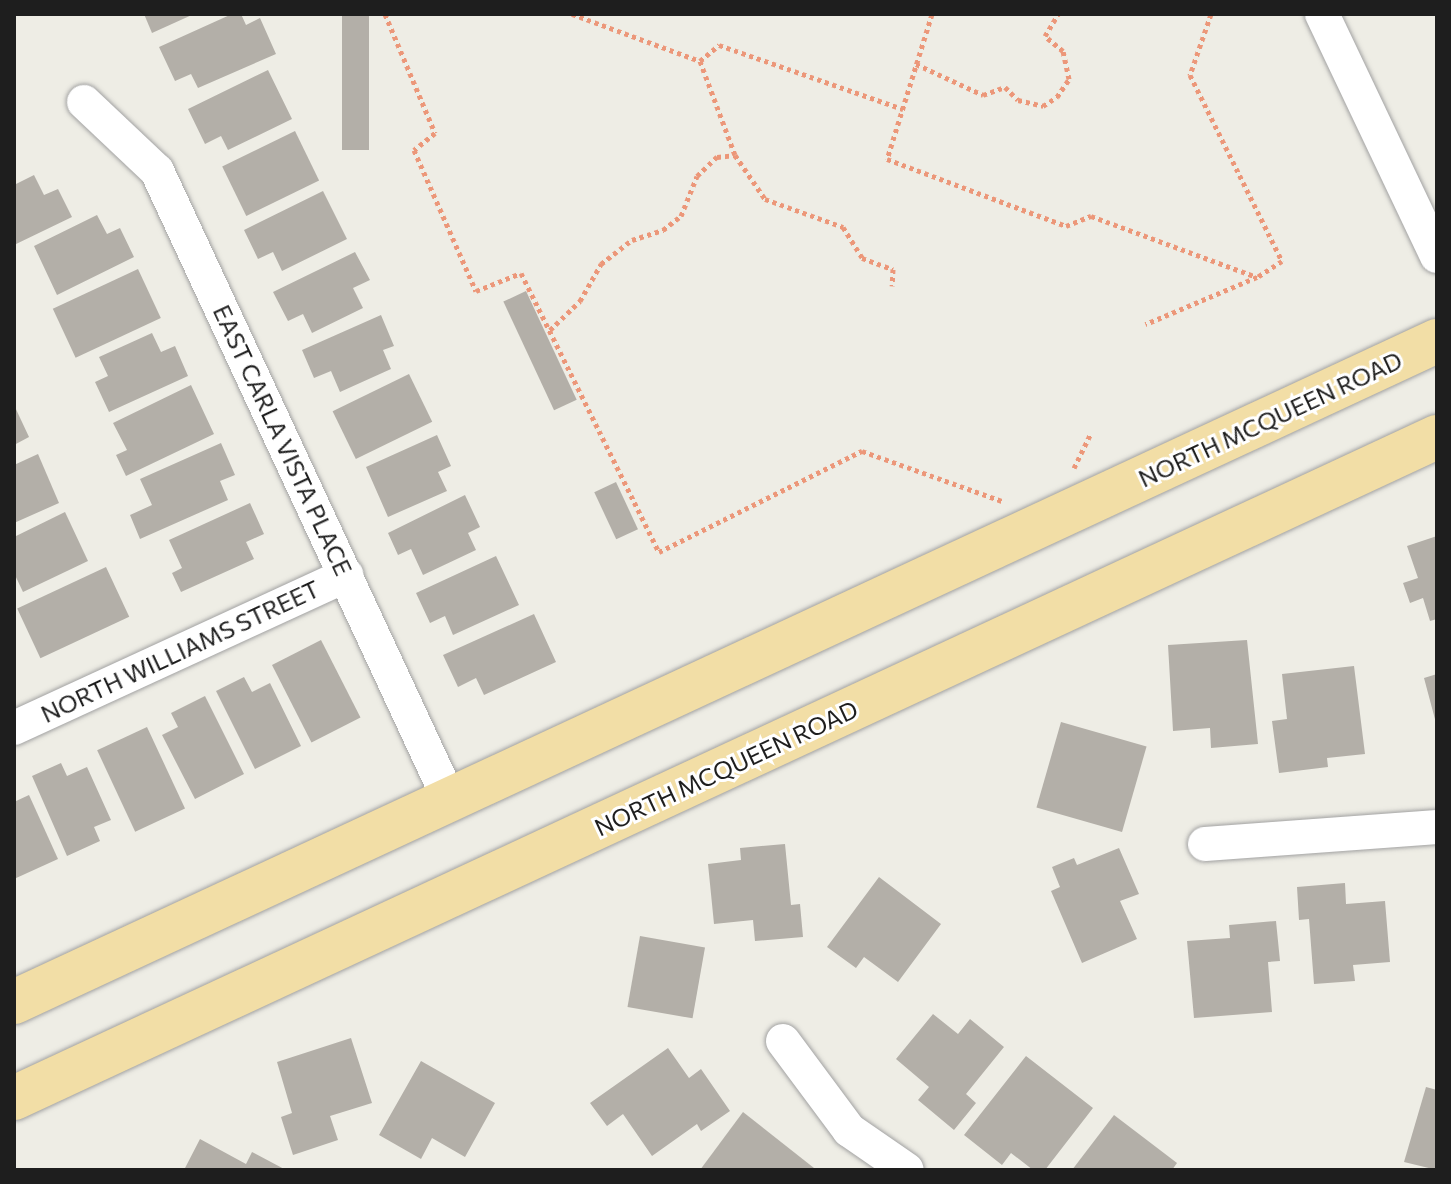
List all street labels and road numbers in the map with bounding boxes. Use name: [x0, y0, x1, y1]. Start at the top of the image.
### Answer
street label: EAST CARLA VISTA PLACE: [208, 300, 358, 580]
street label: NORTH MCQUEEN ROAD: [1134, 345, 1406, 493]
street label: NORTH WILLIAMS STREET: [36, 574, 324, 728]
street label: NORTH MCQUEEN ROAD: [590, 694, 862, 842]

